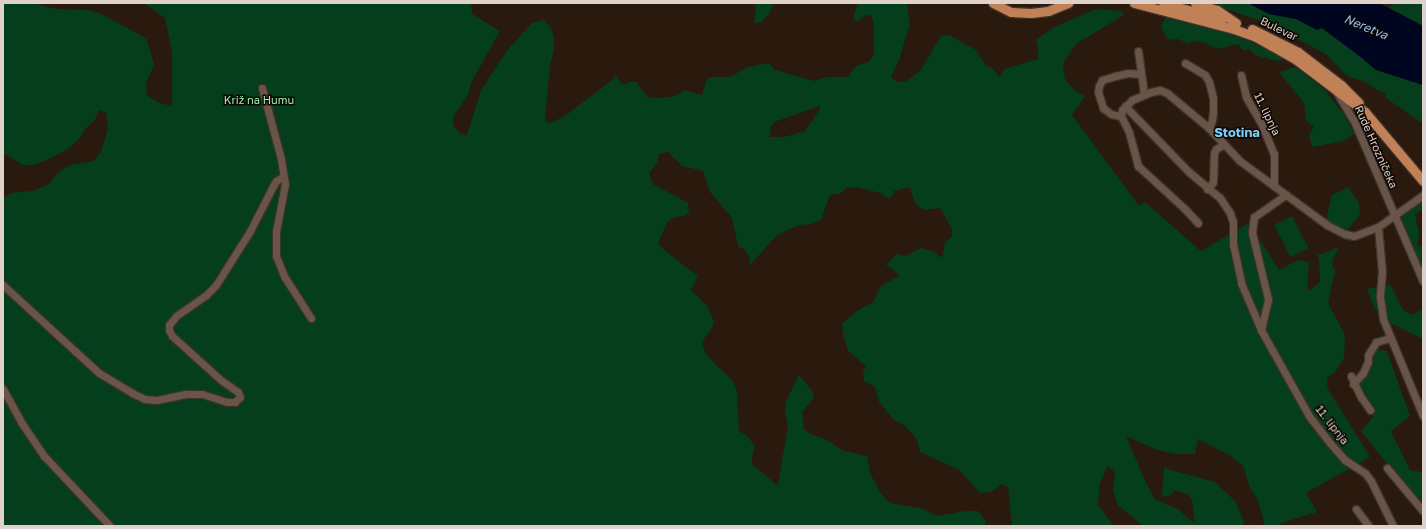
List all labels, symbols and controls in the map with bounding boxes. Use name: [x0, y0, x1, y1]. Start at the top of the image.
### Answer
water label: Neretva: [1342, 11, 1390, 43]
street label: Bulevar: [1258, 14, 1300, 44]
street label: 11. lipnja: [1251, 90, 1283, 138]
park label: Križ na Humu: [224, 93, 294, 107]
street label: Rude Hrozničeka: [1352, 104, 1400, 190]
district label: Stotina: [1214, 124, 1260, 140]
street label: 11. lipnja: [1313, 403, 1351, 447]

